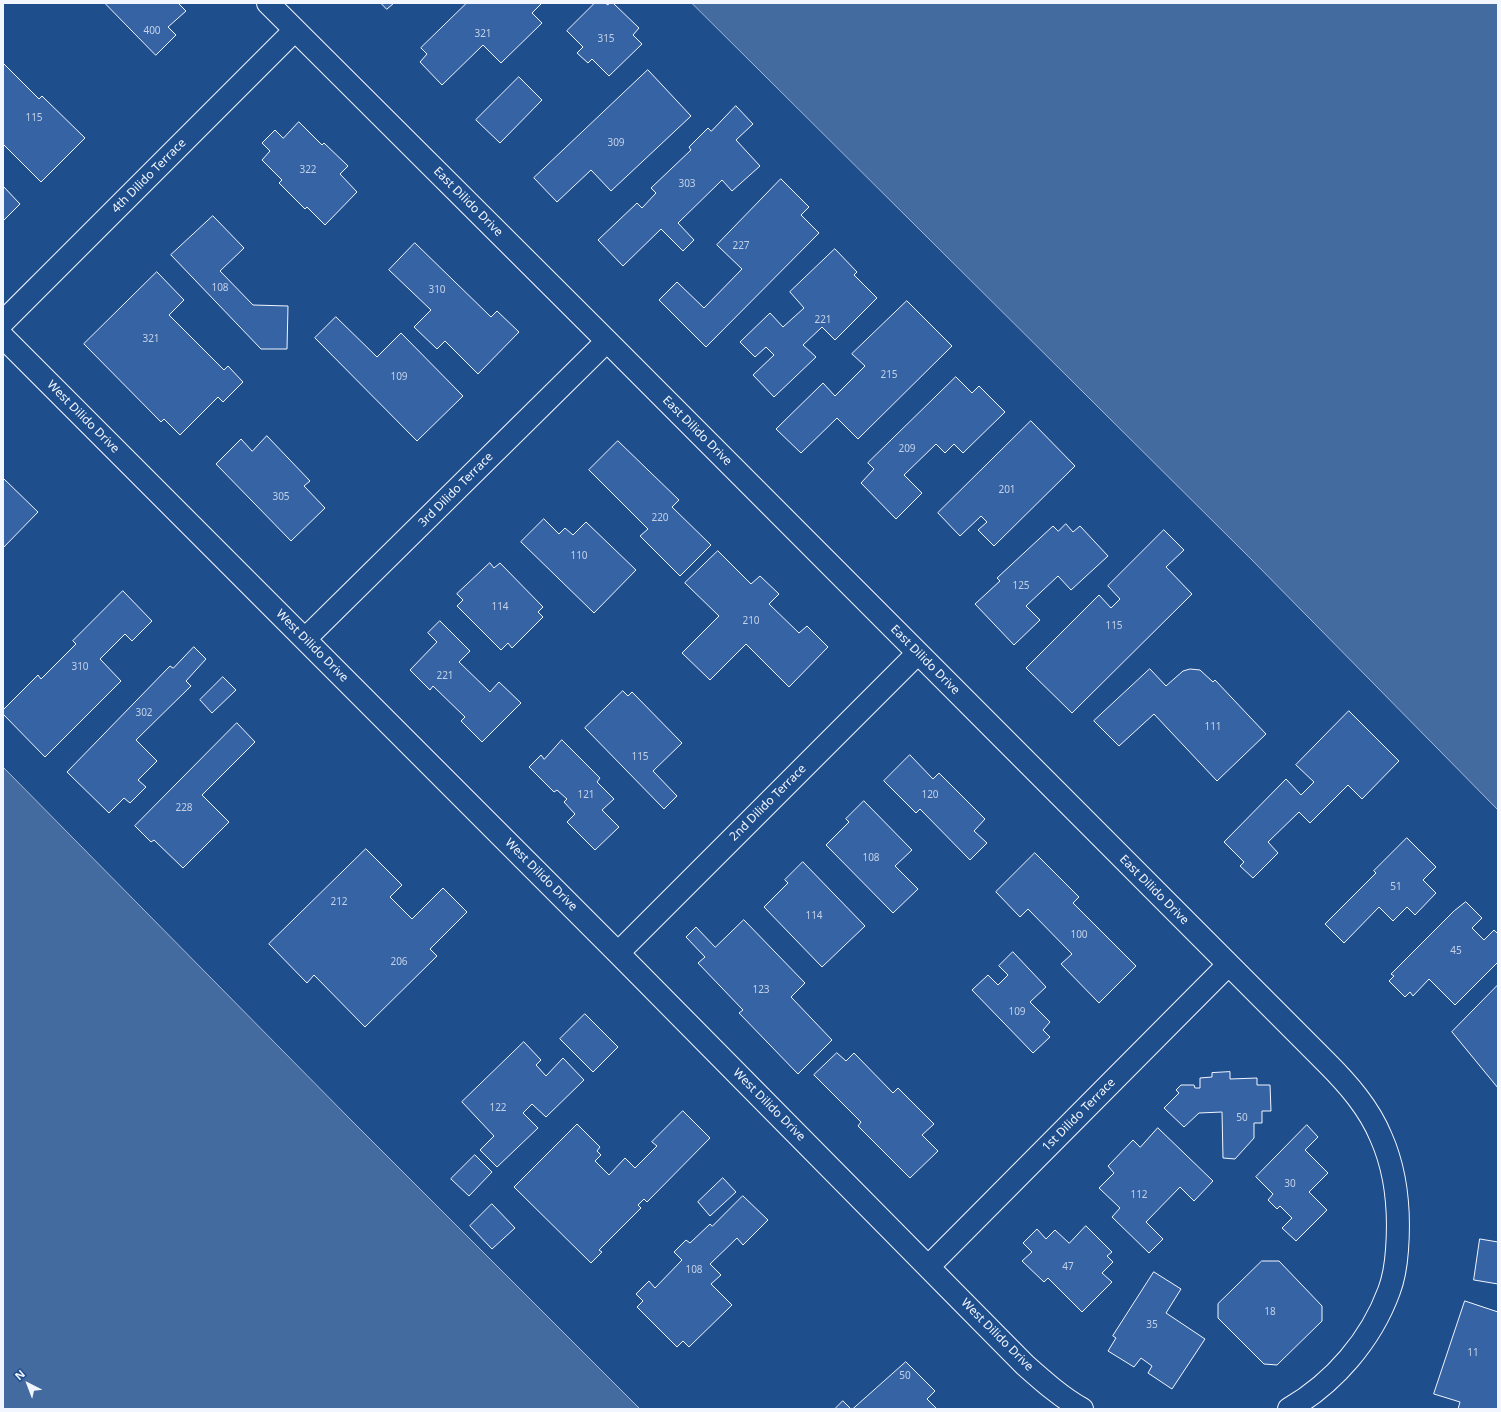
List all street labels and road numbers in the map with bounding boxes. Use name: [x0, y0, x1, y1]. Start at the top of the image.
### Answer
street label: 4th Dilido Terrace: [109, 136, 189, 216]
street label: East Dilido Drive: [430, 164, 506, 240]
street label: West Dilido Drive: [44, 378, 122, 456]
street label: East Dilido Drive: [659, 393, 735, 469]
street label: 3rd Dilido Terrace: [416, 450, 496, 530]
street label: West Dilido Drive: [273, 607, 351, 685]
street label: East Dilido Drive: [887, 622, 963, 698]
street label: 2nd Dilido Terrace: [727, 762, 809, 844]
street label: West Dilido Drive: [502, 836, 580, 914]
street label: East Dilido Drive: [1116, 852, 1192, 928]
street label: West Dilido Drive: [730, 1066, 808, 1144]
street label: 1st Dilido Terrace: [1039, 1075, 1119, 1155]
street label: West Dilido Drive: [958, 1296, 1036, 1374]

